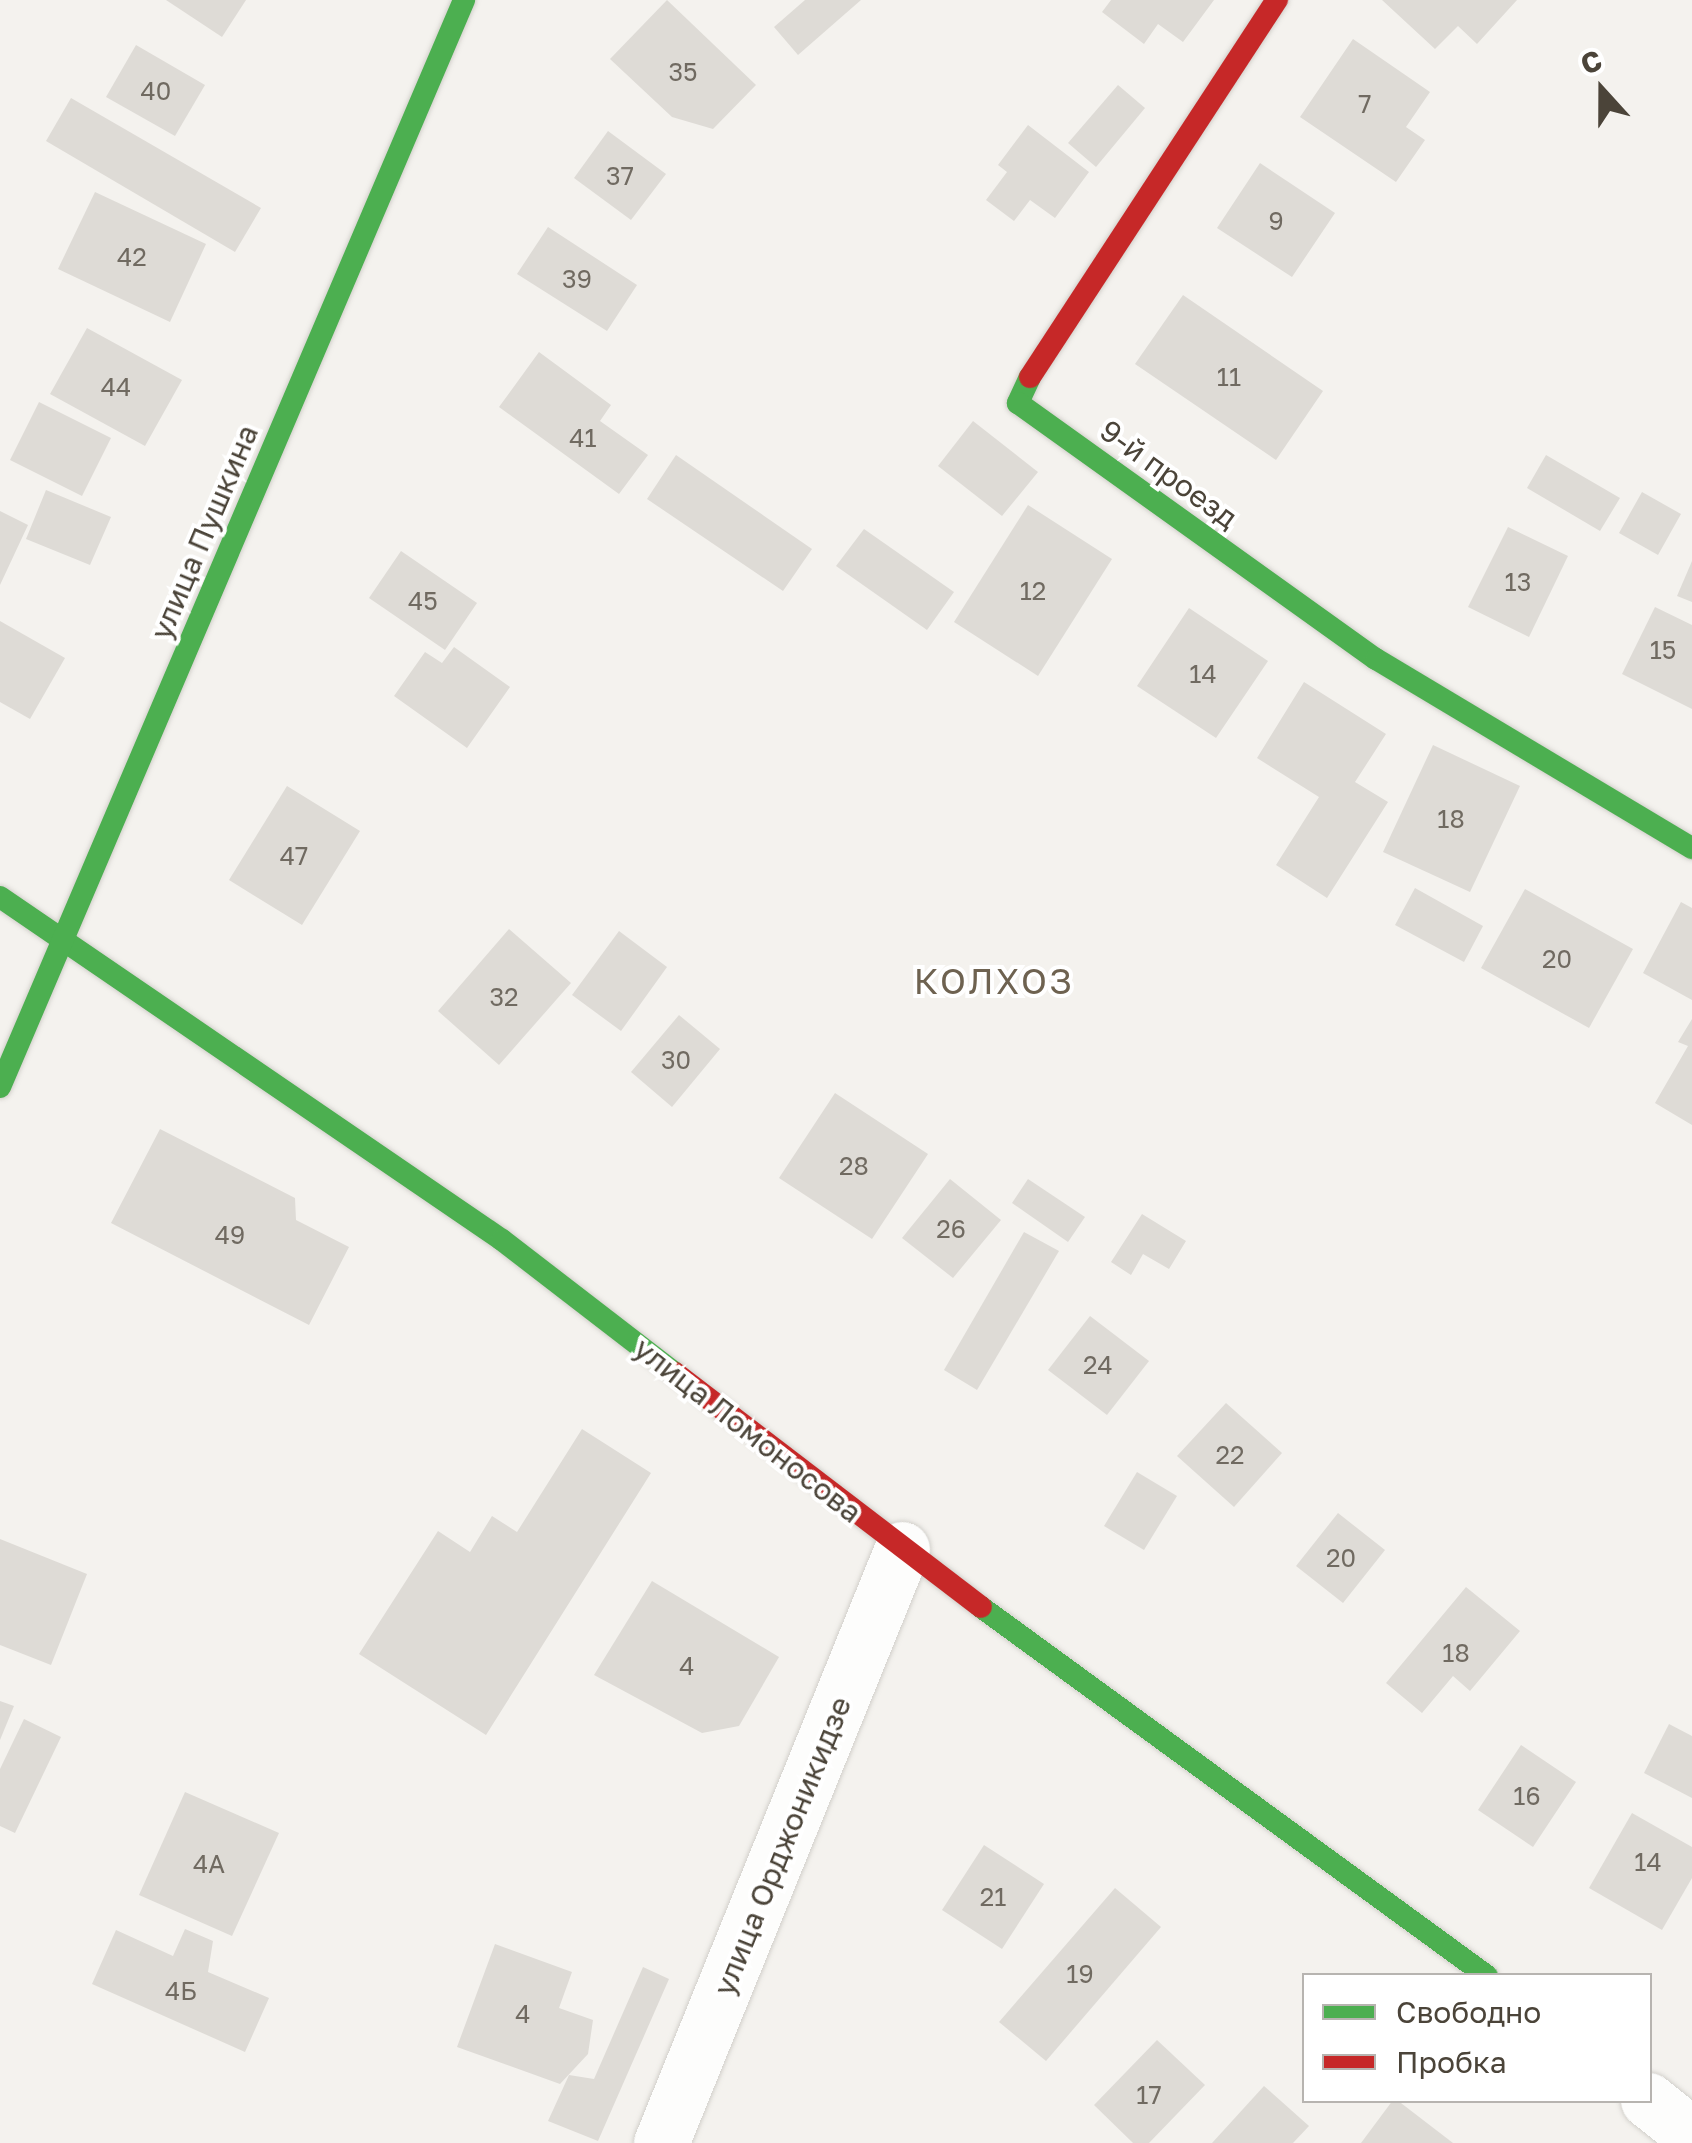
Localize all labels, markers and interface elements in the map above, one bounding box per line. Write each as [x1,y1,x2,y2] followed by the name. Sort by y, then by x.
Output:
[1552,40,1652,140] north arrow
[1576,43,1606,80] text: С
[668,57,698,87] house number: 35
[141,76,171,106] house number: 40
[1358,89,1372,119] house number: 7
[606,161,634,191] house number: 37
[1268,206,1284,236] house number: 9
[117,242,147,272] house number: 42
[562,264,592,294] house number: 39
[1217,362,1241,392] house number: 11
[101,372,131,402] house number: 44
[1093,412,1245,536] street label: 9-й проезд
[143,419,265,645] street label: улица Пушкина
[569,423,597,453] house number: 41
[1505,567,1531,597] house number: 13
[1020,576,1046,606] house number: 12
[408,586,438,616] house number: 45
[1650,635,1676,665] house number: 15
[1189,659,1217,689] house number: 14
[1437,804,1465,834] house number: 18
[280,841,308,871] house number: 47
[1542,944,1572,974] house number: 20
[914,960,1074,1002] district label: КОЛХОЗ
[489,982,519,1012] house number: 32
[661,1045,691,1075] house number: 30
[839,1151,869,1181] house number: 28
[936,1214,966,1244] house number: 26
[215,1220,245,1250] house number: 49
[627,1330,869,1530] street label: улица Ломоносова
[1083,1350,1113,1380] house number: 24
[1216,1440,1244,1470] house number: 22
[1326,1543,1356,1573] house number: 20
[1442,1638,1470,1668] house number: 18
[679,1651,695,1681] house number: 4
[706,1691,858,2001] street label: улица Орджоникидзе
[1513,1781,1541,1811] house number: 16
[1634,1847,1662,1877] house number: 14
[193,1849,225,1879] house number: 4А
[980,1882,1006,1912] house number: 21
[1066,1959,1094,1989] house number: 19
[1302,1973,1652,2103] legend
[165,1976,197,2006] house number: 4Б
[1396,1994,1541,2030] text: Свободно
[515,1999,531,2029] house number: 4
[1396,2044,1507,2080] text: Пробка
[1136,2080,1162,2110] house number: 17

